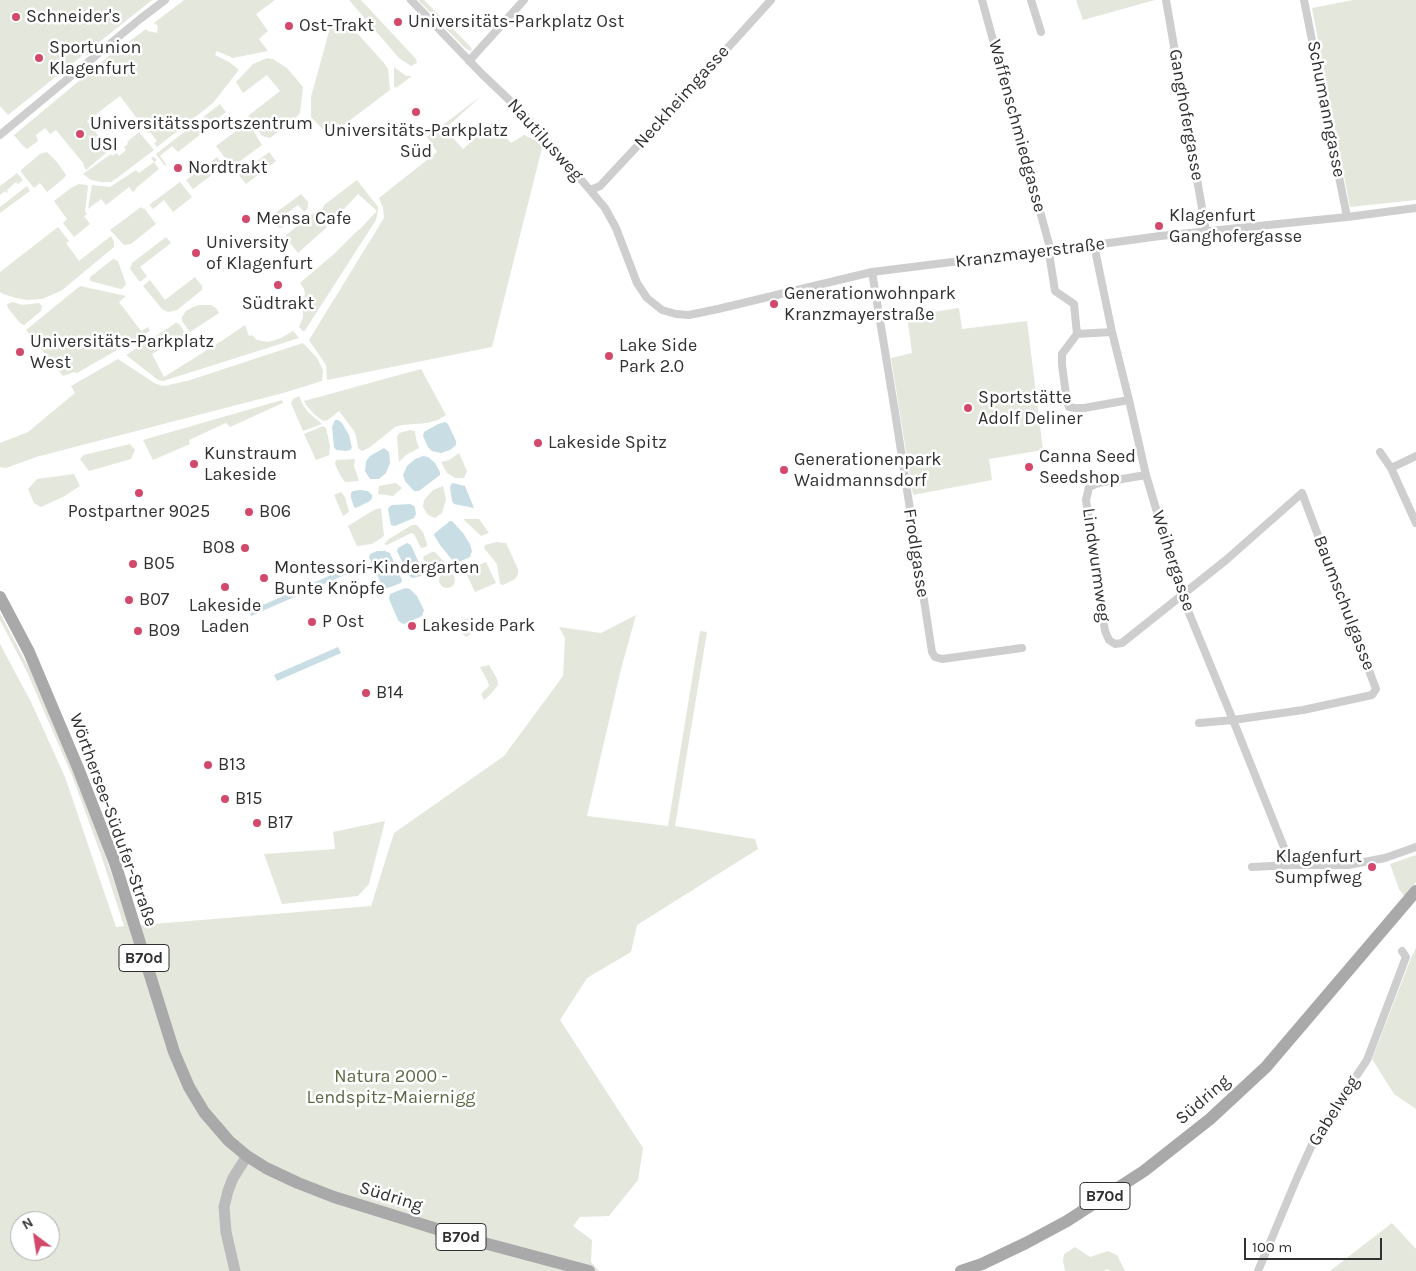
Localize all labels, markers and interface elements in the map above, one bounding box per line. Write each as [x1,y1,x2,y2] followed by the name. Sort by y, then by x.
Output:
[26,6,121,28] place label: Schneider's
[10,11,22,23] marker: Schneider's
[408,11,624,33] place label: Universitäts-Parkplatz Ost
[299,15,374,37] place label: Ost-Trakt
[392,16,404,28] marker: Universitäts-Parkplatz Ost
[283,20,295,32] marker: Ost-Trakt
[49,37,141,80] place label: Sportunion Klagenfurt
[984,37,1050,215] street label: Waffenschmiedgasse
[1302,39,1350,179] street label: Schumanngasse
[630,41,734,153] street label: Neckheimgasse
[1164,48,1208,182] street label: Ganghofergasse
[33,52,45,64] marker: Sportunion Klagenfurt
[502,94,588,186] street label: Nautilusweg
[410,106,422,118] marker: Universitäts-Parkplatz Süd
[90,113,313,156] place label: Universitätssportszentrum USI
[324,120,508,162] place label: Universitäts-Parkplatz Süd
[74,128,86,140] marker: Universitätssportszentrum USI
[188,157,267,179] place label: Nordtrakt
[172,162,184,174] marker: Nordtrakt
[1169,205,1302,248] place label: Klagenfurt Ganghofergasse
[256,208,351,230] place label: Mensa Cafe
[240,213,252,225] marker: Mensa Cafe
[1153,220,1165,232] marker: Klagenfurt Ganghofergasse
[206,232,313,274] place label: University of Klagenfurt
[954,233,1106,273] street label: Kranzmayerstraße
[190,247,202,259] marker: University of Klagenfurt
[272,279,284,291] marker: Südtrakt
[784,283,956,326] place label: Generationwohnpark Kranzmayerstraße
[242,293,314,315] place label: Südtrakt
[768,298,780,310] marker: Generationwohnpark Kranzmayerstraße
[30,331,214,374] place label: Universitäts-Parkplatz West
[619,335,697,378] place label: Lake Side Park 2.0
[14,346,26,358] marker: Universitäts-Parkplatz West
[603,350,615,362] marker: Lake Side Park 2.0
[978,387,1082,429] place label: Sportstätte Adolf Deliner
[962,402,974,414] marker: Sportstätte Adolf Deliner
[548,432,667,454] place label: Lakeside Spitz
[532,437,544,449] marker: Lakeside Spitz
[204,443,297,486] place label: Kunstraum Lakeside
[1039,446,1136,488] place label: Canna Seed Seedshop
[794,449,941,492] place label: Generationenpark Waidmannsdorf
[188,458,200,470] marker: Kunstraum Lakeside
[1023,461,1035,473] marker: Canna Seed Seedshop
[778,464,790,476] marker: Generationenpark Waidmannsdorf
[133,487,145,499] marker: Postpartner 9025
[68,501,210,523] place label: Postpartner 9025
[259,501,291,523] place label: B06
[243,506,255,518] marker: B06
[898,507,934,599] street label: Frodlgasse
[1077,507,1115,623] street label: Lindwurmweg
[1147,508,1199,614] street label: Weihergasse
[1308,533,1380,673] street label: Baumschulgasse
[202,537,235,559] place label: B08
[239,542,251,554] marker: B08
[143,553,175,575] place label: B05
[274,557,480,600] place label: Montessori-Kindergarten Bunte Knöpfe
[127,558,139,570] marker: B05
[258,572,270,584] marker: Montessori-Kindergarten Bunte Knöpfe
[219,581,231,593] marker: Lakeside Laden
[139,589,169,611] place label: B07
[123,594,135,606] marker: B07
[189,595,261,638] place label: Lakeside Laden
[322,611,364,633] place label: P Ost
[422,615,535,637] place label: Lakeside Park
[306,616,318,628] marker: P Ost
[148,620,180,642] place label: B09
[406,620,418,632] marker: Lakeside Park
[132,625,144,637] marker: B09
[376,682,403,704] place label: B14
[360,687,372,699] marker: B14
[64,710,162,930] street label: Wörthersee-Südufer-Straße
[218,754,246,776] place label: B13
[202,759,214,771] marker: B13
[235,788,262,810] place label: B15
[219,793,231,805] marker: B15
[267,812,293,834] place label: B17
[251,817,263,829] marker: B17
[1274,846,1362,889] place label: Klagenfurt Sumpfweg
[1366,861,1378,873] marker: Klagenfurt Sumpfweg
[119,944,169,971] road number: B70d
[307,1066,475,1108] park label: Natura 2000 - Lendspitz-Maiernigg
[1171,1070,1235,1130] street label: Südring
[1304,1072,1364,1150] street label: Gabelweg
[357,1177,425,1217] street label: Südring
[1080,1182,1130,1210] road number: B70d
[10,1211,60,1261] north arrow
[19,1214,36,1233] text: N
[436,1224,486,1250] road number: B70d
[1246,1228,1384,1260] scale bar
[1252,1238,1292,1256] text: 100 m

